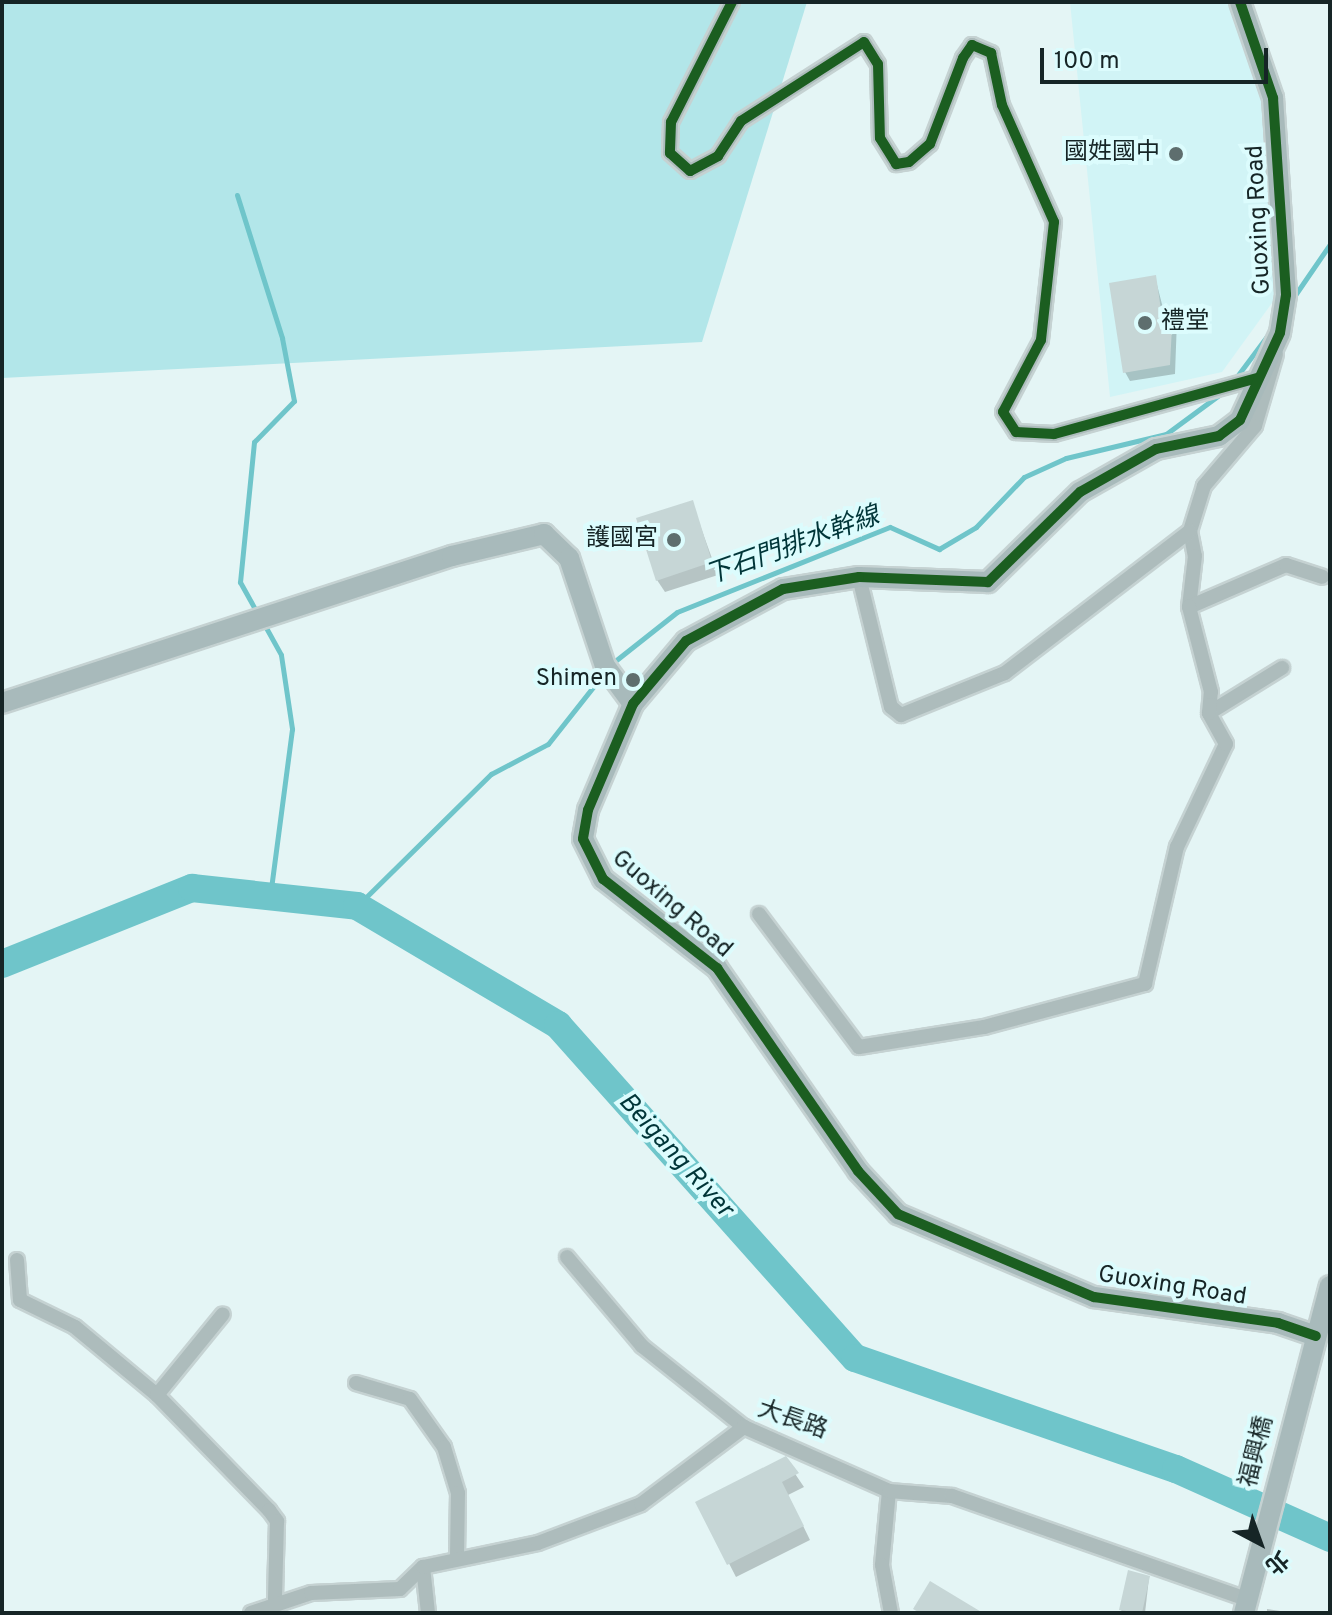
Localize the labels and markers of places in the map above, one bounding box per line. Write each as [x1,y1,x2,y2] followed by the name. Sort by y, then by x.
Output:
[1064,140,1160,168] place label: 國姓國中
[1167,145,1185,163] marker: 國姓國中
[1161,309,1209,337] place label: 禮堂
[1136,314,1154,332] marker: 禮堂
[586,526,658,554] place label: 護國宮
[665,531,683,549] marker: 護國宮
[536,666,617,694] place label: Shimen
[624,671,642,689] marker: Shimen

